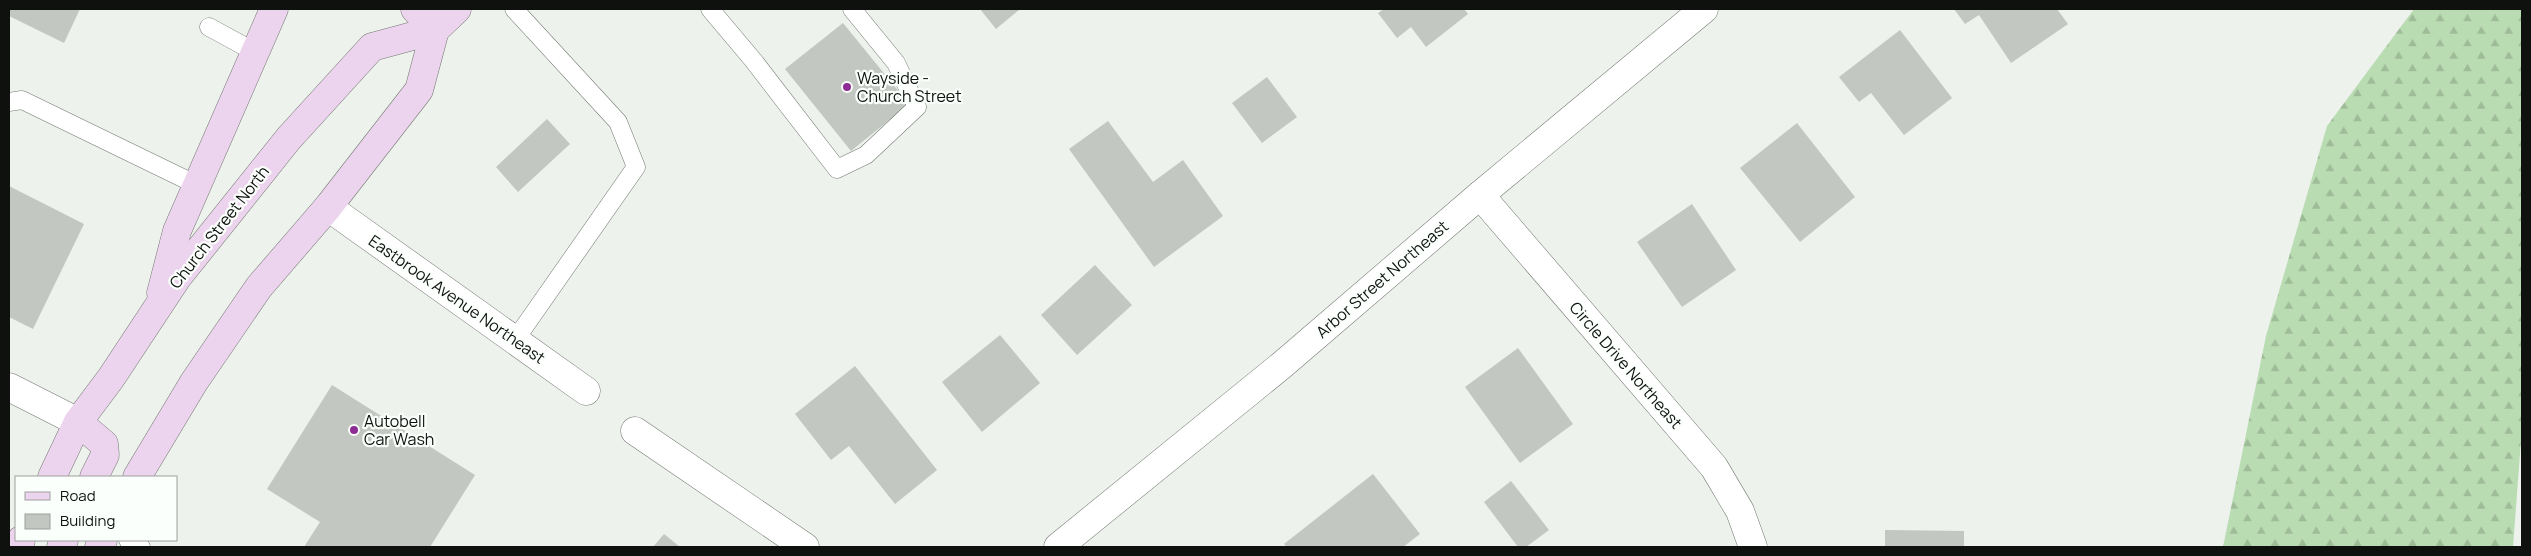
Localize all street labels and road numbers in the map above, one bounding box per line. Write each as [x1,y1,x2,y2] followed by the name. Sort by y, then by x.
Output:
[164,161,274,293] street label: Church Street North
[1311,215,1453,343] street label: Arbor Street Northeast
[364,229,550,369] street label: Eastbrook Avenue Northeast
[1565,297,1687,433] street label: Circle Drive Northeast

